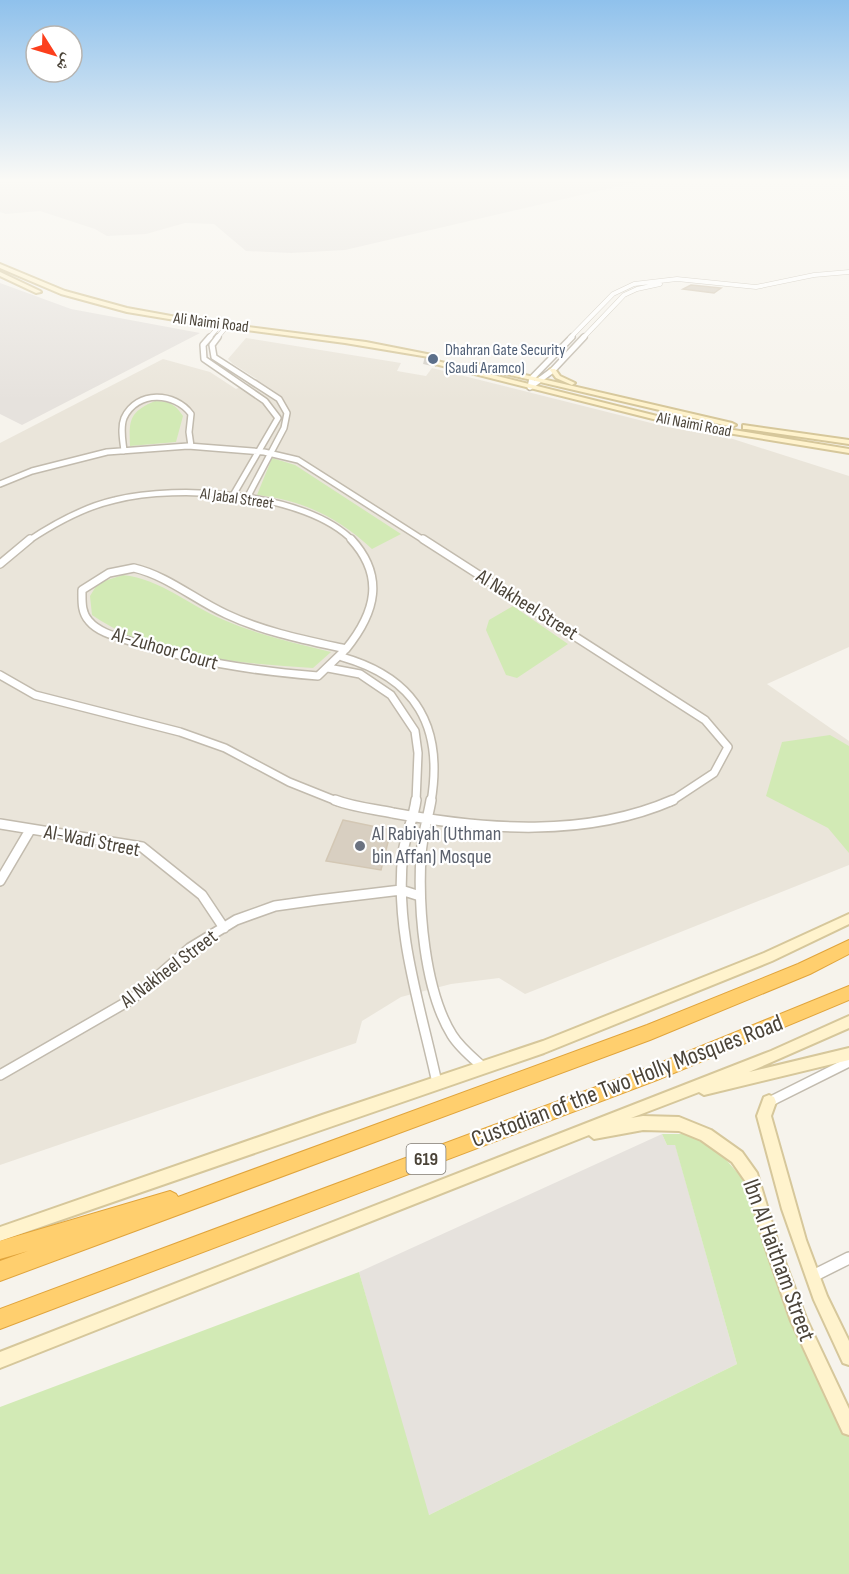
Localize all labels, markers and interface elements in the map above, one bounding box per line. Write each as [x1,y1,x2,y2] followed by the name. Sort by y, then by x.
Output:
[24,24,84,84] north arrow
[52,50,77,75] text: ش
[171,309,250,337] street label: Ali Naimi Road
[445,341,565,378] place label: Dhahran Gate Security (Saudi Aramco)
[426,352,440,366] marker: Dhahran Gate Security (Saudi Aramco)
[654,408,733,442] street label: Ali Naimi Road
[198,484,275,514] street label: Al Jabal Street
[471,564,582,646] street label: Al Nakheel Street
[108,622,221,676] street label: Al-Zuhoor Court
[41,820,142,862] street label: Al-Wadi Street
[371,822,501,869] place label: Al Rabiyah (Uthman bin Affan) Mosque
[353,839,367,853] marker: Al Rabiyah (Uthman bin Affan) Mosque
[115,925,222,1014] street label: Al Nakheel Street
[467,1008,787,1154] street label: Custodian of the Two Holly Mosques Road
[406,1144,446,1174] road number: 619
[736,1175,822,1345] street label: Ibn Al Haitham Street

